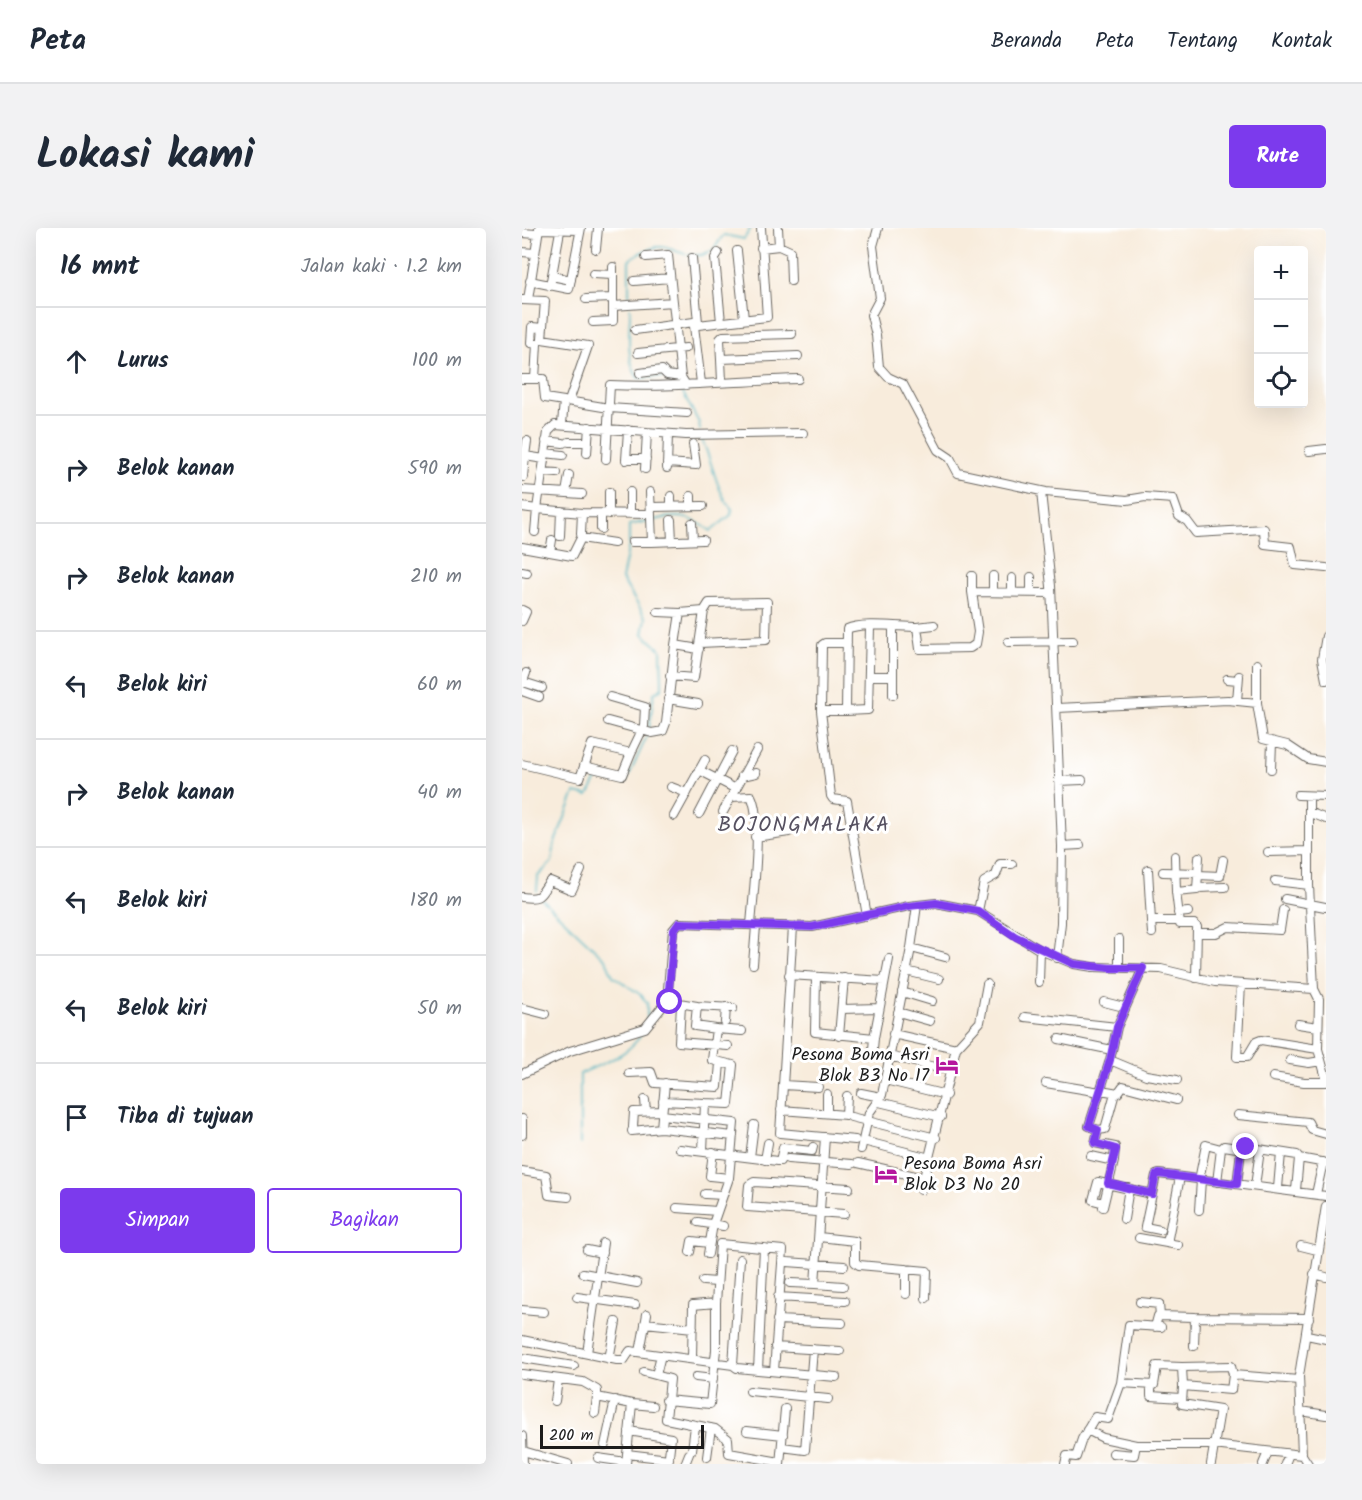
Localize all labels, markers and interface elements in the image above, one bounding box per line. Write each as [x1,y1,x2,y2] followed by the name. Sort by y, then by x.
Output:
[30,19,86,64] text: Peta
[991,25,1062,58] text: Beranda
[1095,25,1134,58] text: Peta
[1167,25,1238,58] text: Tentang
[1271,25,1332,58] text: Kontak
[36,123,254,190] text: Lokasi kami
[1229,125,1326,188] button: Rute
[60,246,139,288] text: 16 mnt
[1254,246,1308,408] map controls
[1254,246,1308,300] button: +
[301,251,462,283] text: Jalan kaki · 1.2 km
[1254,300,1308,354] button: −
[117,344,169,379] text: Lurus
[60,345,93,378] icon: ahead
[412,345,462,377] text: 100 m
[1254,354,1308,408] button: locate
[117,452,234,487] text: Belok kanan
[60,453,93,486] icon: right
[408,453,462,485] text: 590 m
[117,560,234,595] text: Belok kanan
[60,561,93,594] icon: right
[410,561,462,593] text: 210 m
[117,668,207,703] text: Belok kiri
[60,669,93,702] icon: left
[417,669,462,701] text: 60 m
[117,776,234,811] text: Belok kanan
[60,777,93,810] icon: right
[417,777,462,809] text: 40 m
[718,809,890,842] district label: BOJONGMALAKA
[117,884,207,919] text: Belok kiri
[60,885,93,918] icon: left
[410,885,462,917] text: 180 m
[656,988,682,1014] route start
[117,992,207,1027] text: Belok kiri
[60,993,93,1026] icon: left
[417,993,462,1025] text: 50 m
[792,1041,930,1091] place label: Pesona Boma Asri Blok B3 No 17
[934,1052,960,1078] hotel icon: Pesona Boma Asri Blok B3 No 17
[117,1100,253,1135] text: Tiba di tujuan
[60,1101,93,1134] icon: arrive
[1232,1133,1258,1159] route end
[904,1150,1042,1200] place label: Pesona Boma Asri Blok D3 No 20
[873,1161,899,1187] hotel icon: Pesona Boma Asri Blok D3 No 20
[60,1188,255,1253] button: Simpan
[267,1188,462,1253] button: Bagikan
[540,1422,704,1450] scale bar
[549,1423,593,1448] text: 200 m

